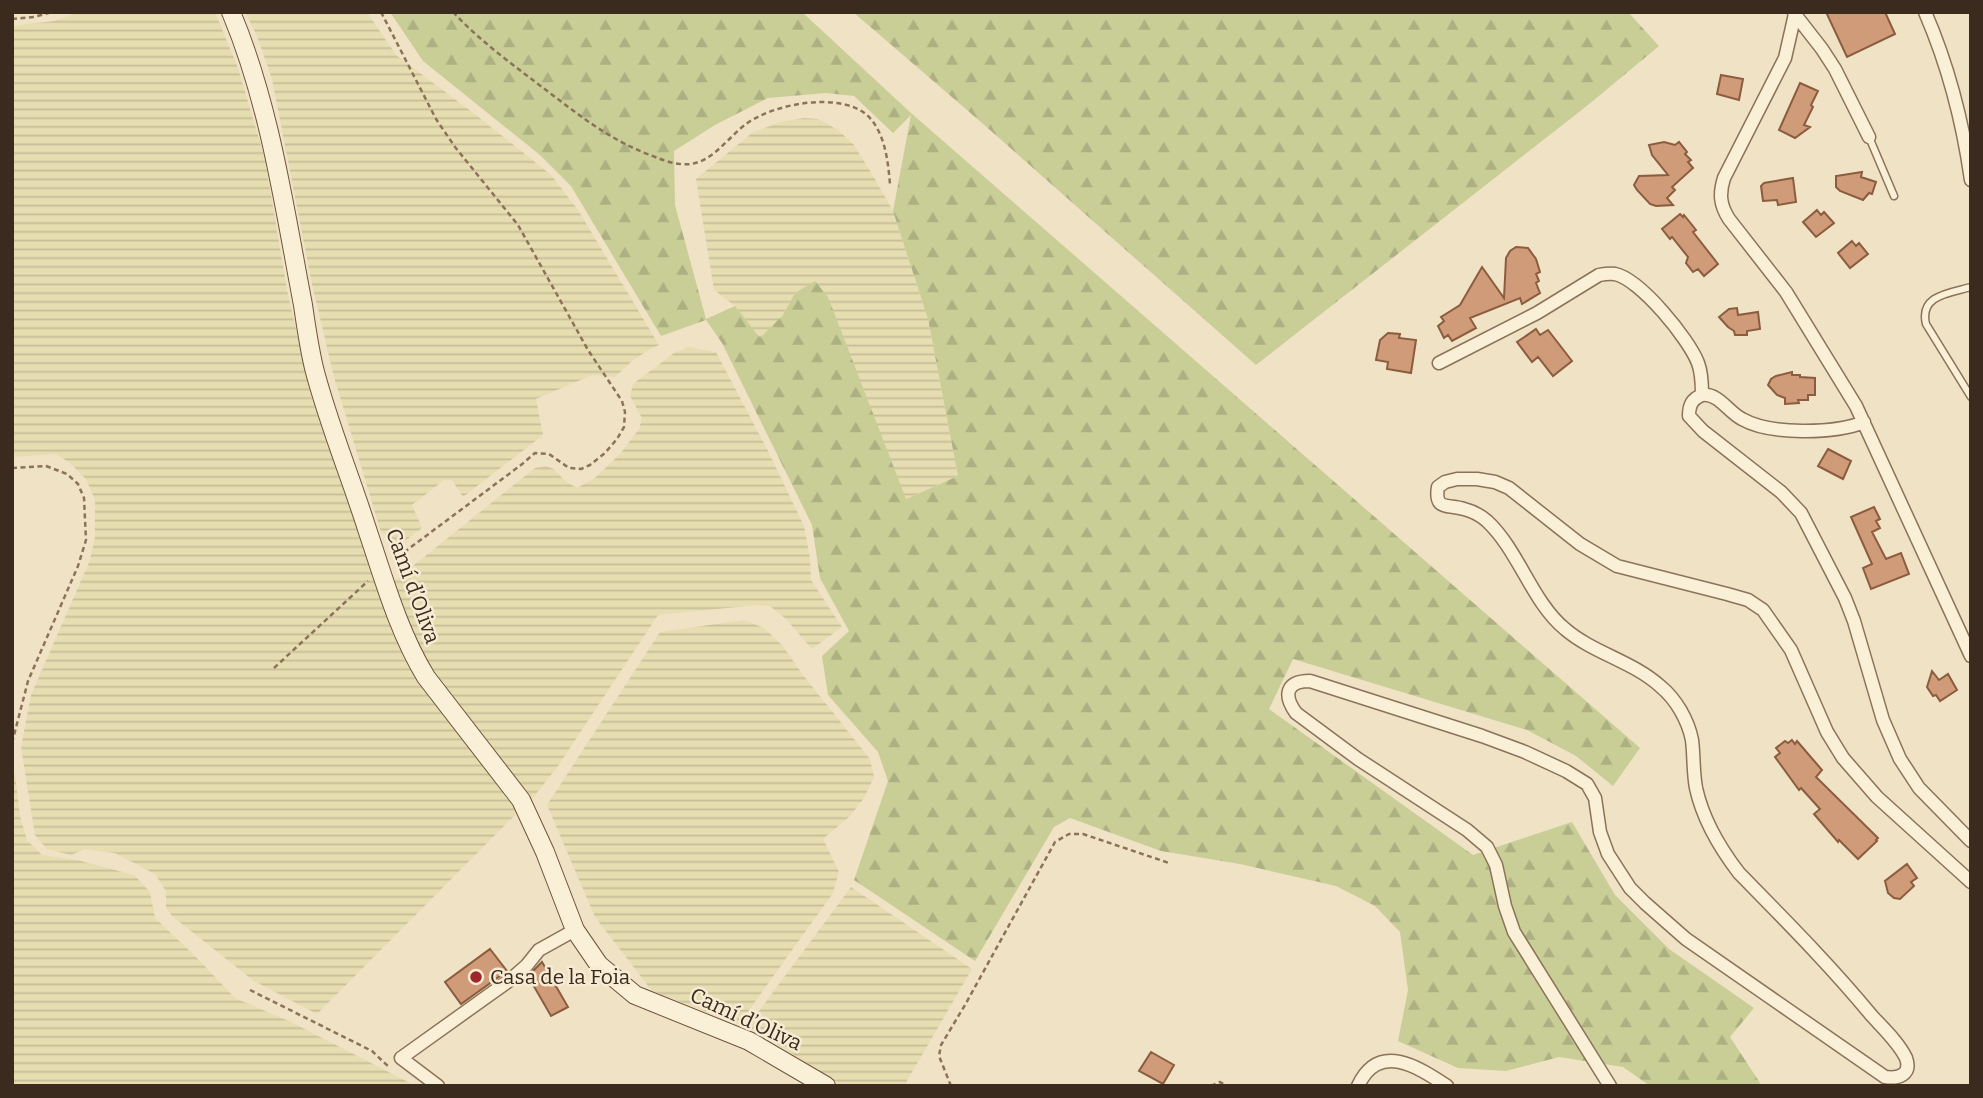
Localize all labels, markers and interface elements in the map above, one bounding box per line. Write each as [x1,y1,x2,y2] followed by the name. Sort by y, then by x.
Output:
[380,525,446,647] street label: Camí d’Oliva
[490,964,631,990] place label: Casa de la Foia
[468,969,484,985] marker: Casa de la Foia
[686,982,807,1056] street label: Camí d’Oliva

